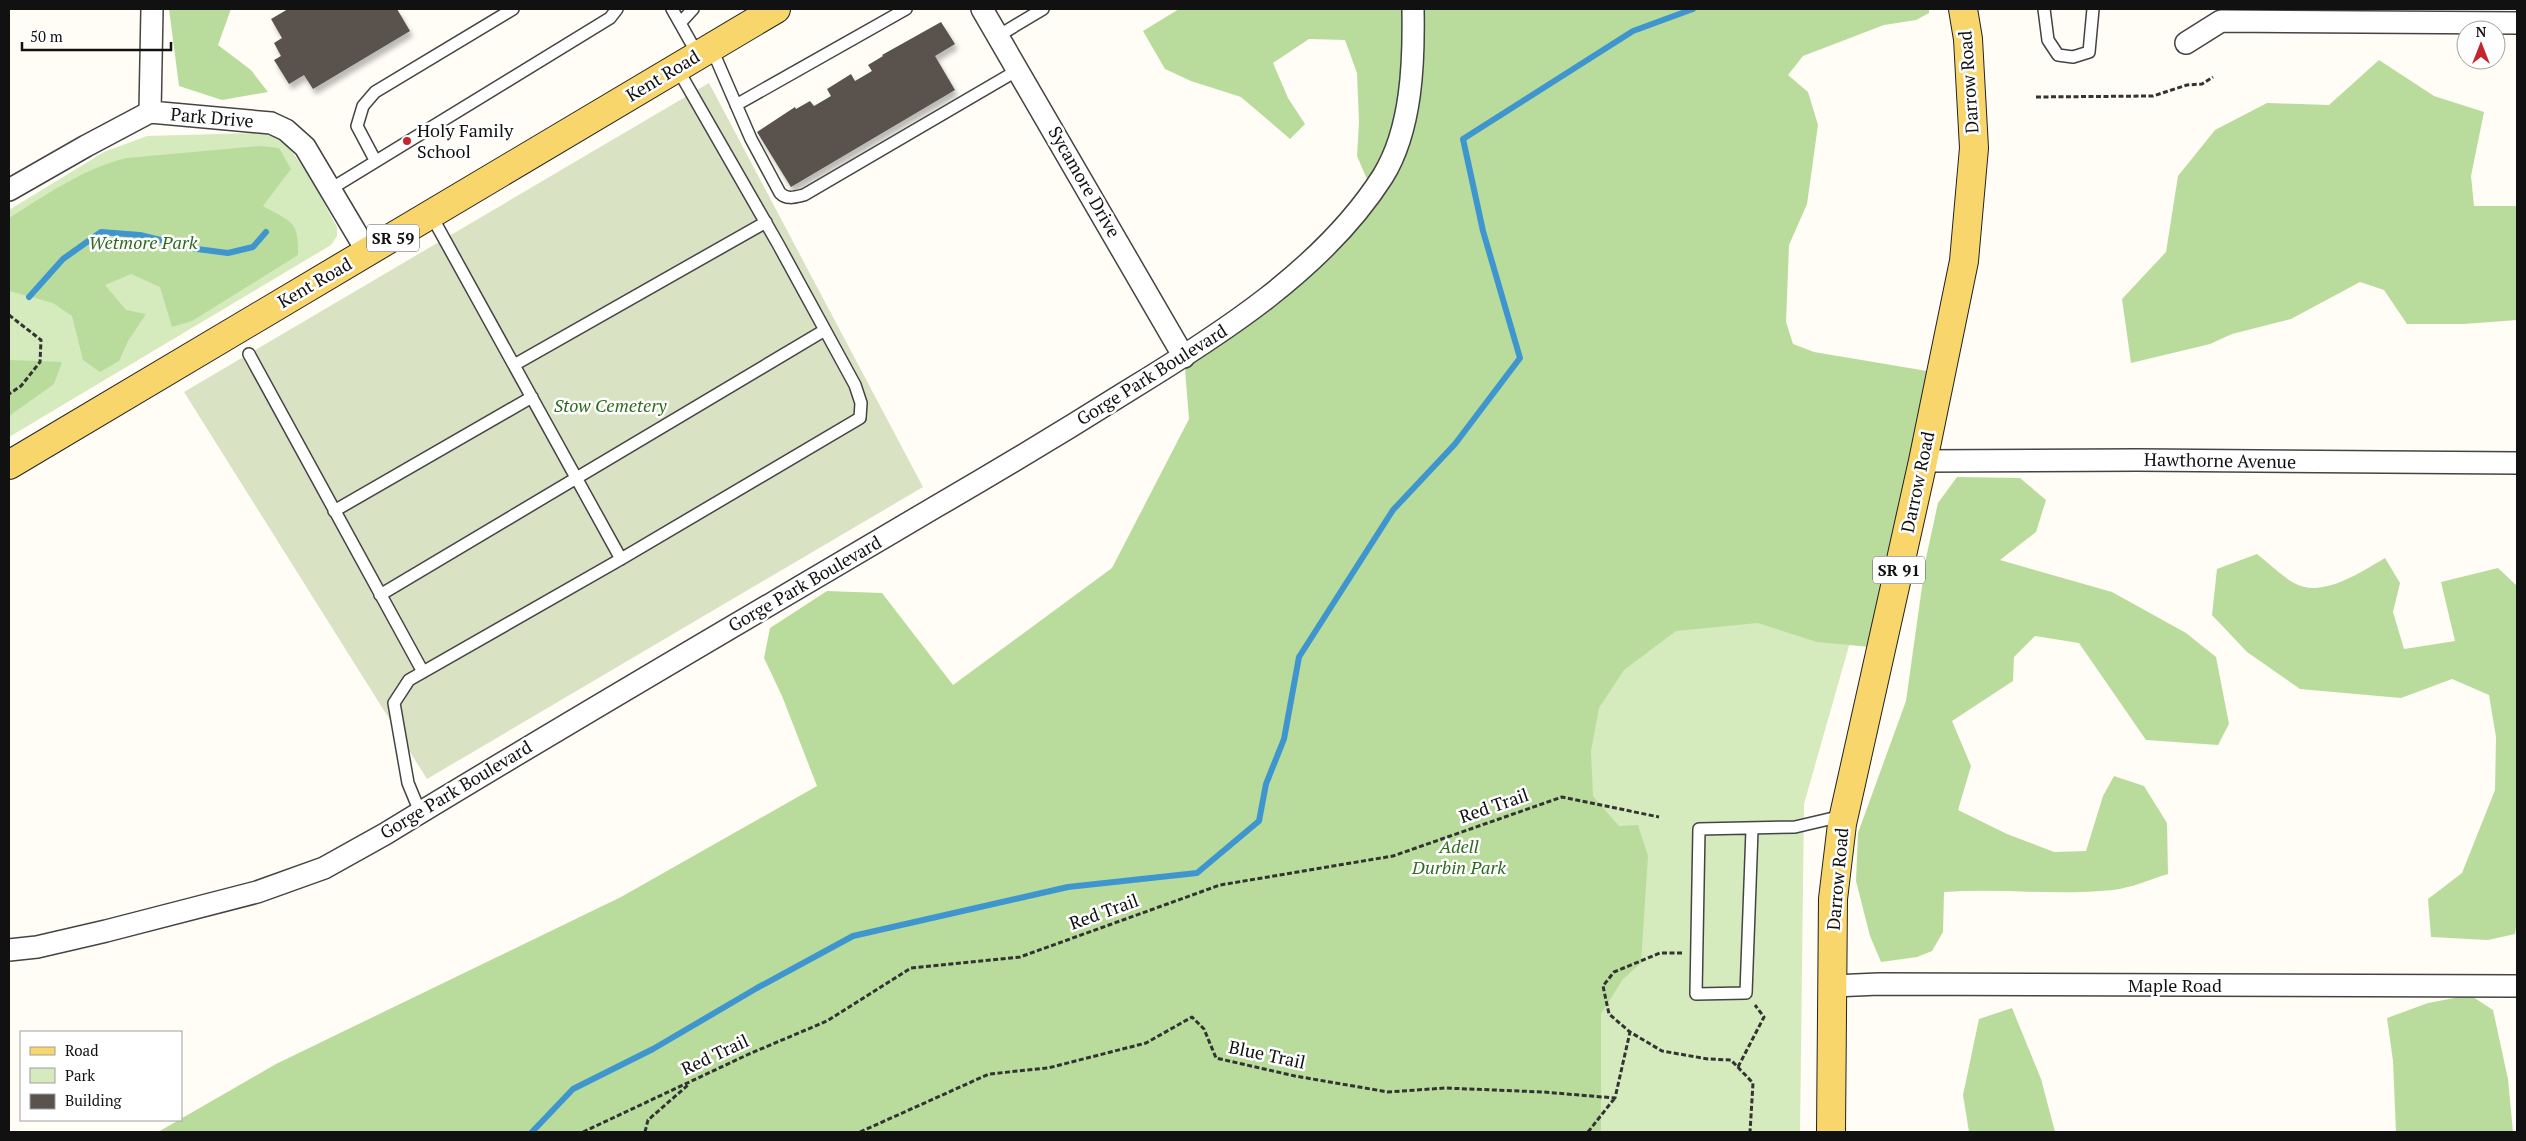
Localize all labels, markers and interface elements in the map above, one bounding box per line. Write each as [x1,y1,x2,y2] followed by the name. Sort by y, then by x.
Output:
[22,20,171,52] scale bar
[2456,20,2506,70] north arrow
[2476,22,2487,41] text: N
[30,26,63,46] text: 50 m
[1952,30,1984,134] street label: Darrow Road
[621,44,704,106] street label: Kent Road
[170,101,255,133] street label: Park Drive
[417,118,514,163] place label: Holy Family School
[1043,122,1126,241] street label: Sycamore Drive
[401,135,413,147] marker: Holy Family School
[367,224,419,252] road number: SR 59
[89,230,198,254] park label: Wetmore Park
[273,251,356,313] street label: Kent Road
[1072,318,1231,430] street label: Gorge Park Boulevard
[554,393,667,417] park label: Stow Cemetery
[1895,429,1939,535] street label: Darrow Road
[2144,447,2296,473] street label: Hawthorne Avenue
[724,529,885,637] street label: Gorge Park Boulevard
[1873,556,1925,584] road number: SR 91
[375,734,536,844] street label: Gorge Park Boulevard
[1456,782,1532,828] street label: Red Trail
[1821,827,1853,931] street label: Darrow Road
[1411,834,1506,879] park label: Adell Durbin Park
[1066,887,1142,935] street label: Red Trail
[2128,973,2222,997] street label: Maple Road
[677,1028,752,1080] street label: Red Trail
[20,1031,182,1121] legend
[1227,1034,1308,1074] street label: Blue Trail
[65,1040,98,1060] text: Road
[65,1065,95,1085] text: Park
[65,1090,123,1110] text: Building

